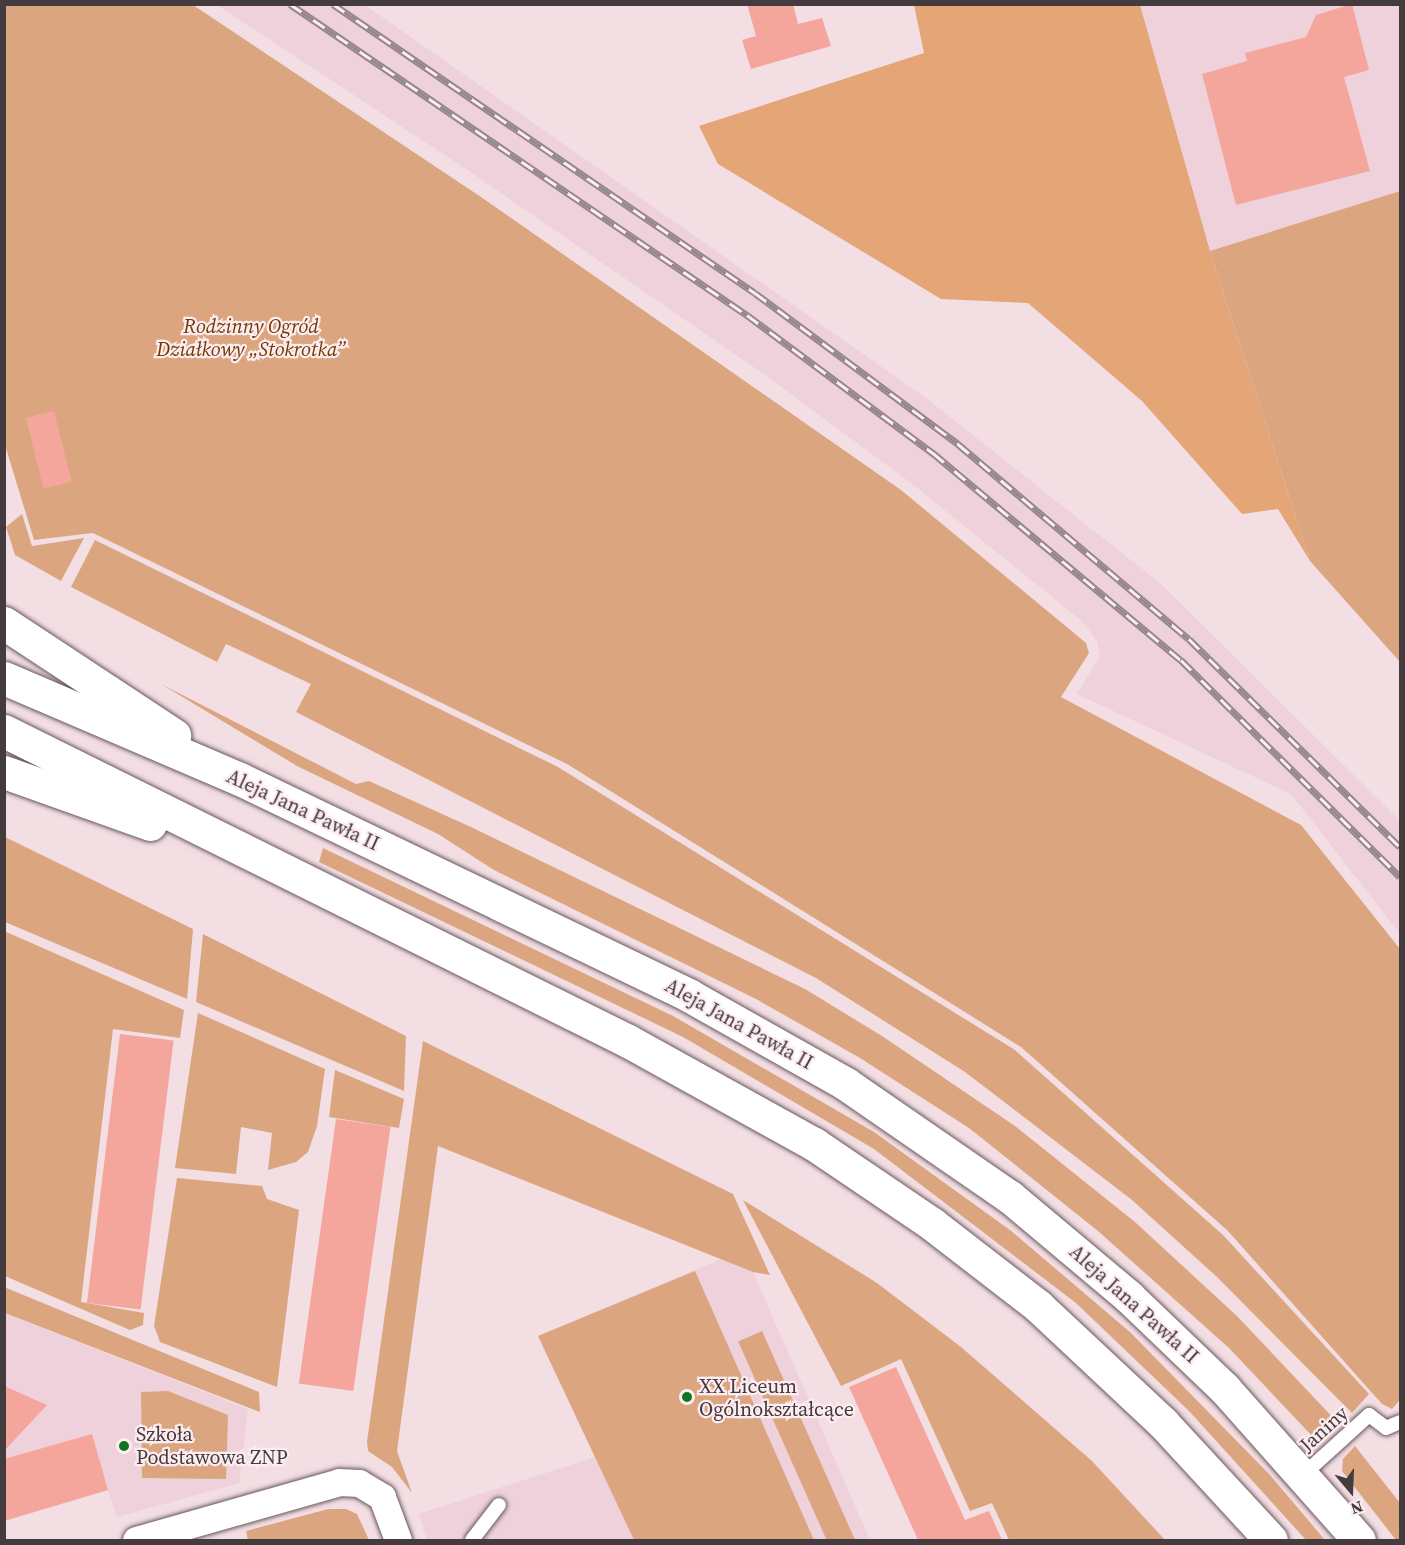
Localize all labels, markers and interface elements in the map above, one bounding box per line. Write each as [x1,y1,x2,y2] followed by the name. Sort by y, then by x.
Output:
[156,314,346,361] park label: Rodzinny Ogród Działkowy „Stokrotka”
[223,764,383,856] street label: Aleja Jana Pawła II
[661,973,817,1075] street label: Aleja Jana Pawła II
[1064,1240,1204,1368] street label: Aleja Jana Pawła II
[699,1374,854,1421] place label: XX Liceum Ogólnokształcące
[680,1390,694,1404] marker: XX Liceum Ogólnokształcące
[1295,1401,1353,1457] street label: Janiny
[136,1422,288,1469] place label: Szkoła Podstawowa ZNP
[117,1439,131,1453] marker: Szkoła Podstawowa ZNP
[1321,1461,1381,1521] north arrow
[1348,1496,1366,1520] text: N

